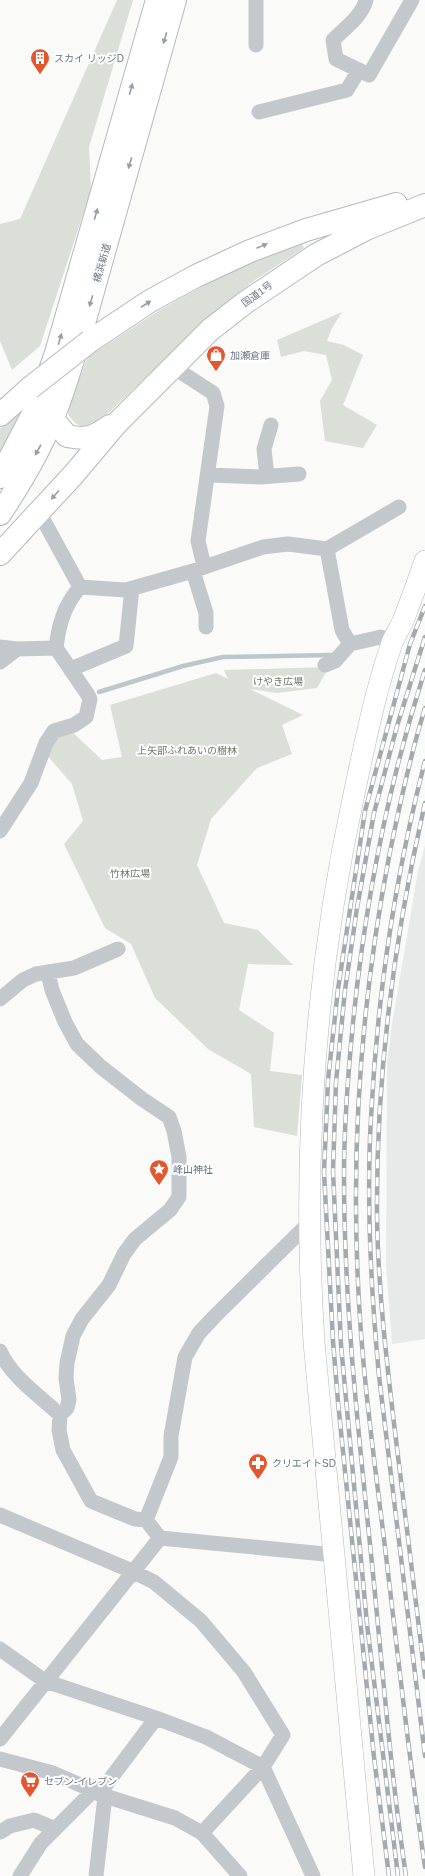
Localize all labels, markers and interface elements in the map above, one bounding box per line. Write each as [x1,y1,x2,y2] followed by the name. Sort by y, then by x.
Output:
[162,32,168,44] one-way arrow
[29,47,51,75] building icon: スカイ リッジD
[54,53,124,64] place label: スカイ リッジD
[128,83,134,95] one-way arrow
[127,157,133,169] one-way arrow
[93,208,99,220] one-way arrow
[91,242,113,284] street label: 横浜新道
[257,243,268,249] one-way arrow
[239,279,275,309] street label: 国道1号
[88,296,94,308] one-way arrow
[141,300,151,308] one-way arrow
[57,333,63,345] one-way arrow
[205,344,227,372] shop icon: 加瀬倉庫
[230,350,270,361] place label: 加瀬倉庫
[34,444,41,456] one-way arrow
[50,490,59,500] one-way arrow
[253,676,303,687] park label: けやき広場
[137,745,237,756] park label: 上矢部ふれあいの樹林
[110,868,150,879] park label: 竹林広場
[148,1158,170,1186] place icon: 峰山神社
[173,1164,213,1175] place label: 峰山神社
[247,1452,269,1480] pharmacy icon: クリエイトSD
[272,1458,336,1469] place label: クリエイトSD
[19,1770,41,1798] supermarket icon: セブン-イレブン
[44,1776,117,1787] place label: セブン-イレブン

